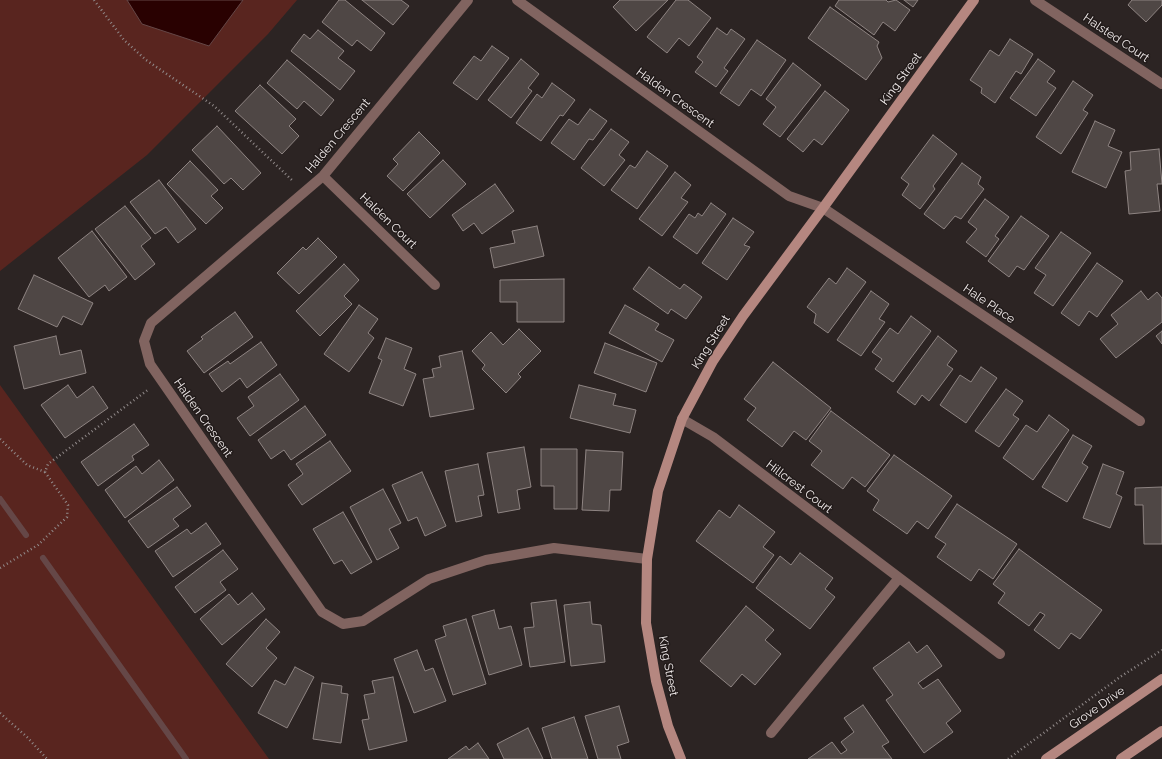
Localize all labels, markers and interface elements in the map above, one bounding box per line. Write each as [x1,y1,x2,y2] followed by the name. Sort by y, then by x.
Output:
[1080,11,1152,65] street label: Halsted Court
[877,50,925,108] street label: King Street
[633,65,717,131] street label: Halden Crescent
[303,96,373,176] street label: Halden Crescent
[356,190,420,252] street label: Halden Court
[960,281,1018,327] street label: Hale Place
[689,312,733,372] street label: King Street
[170,376,236,460] street label: Halden Crescent
[763,457,835,517] street label: Hillcrest Court
[655,635,681,697] street label: King Street
[1066,684,1128,732] street label: Grove Drive

